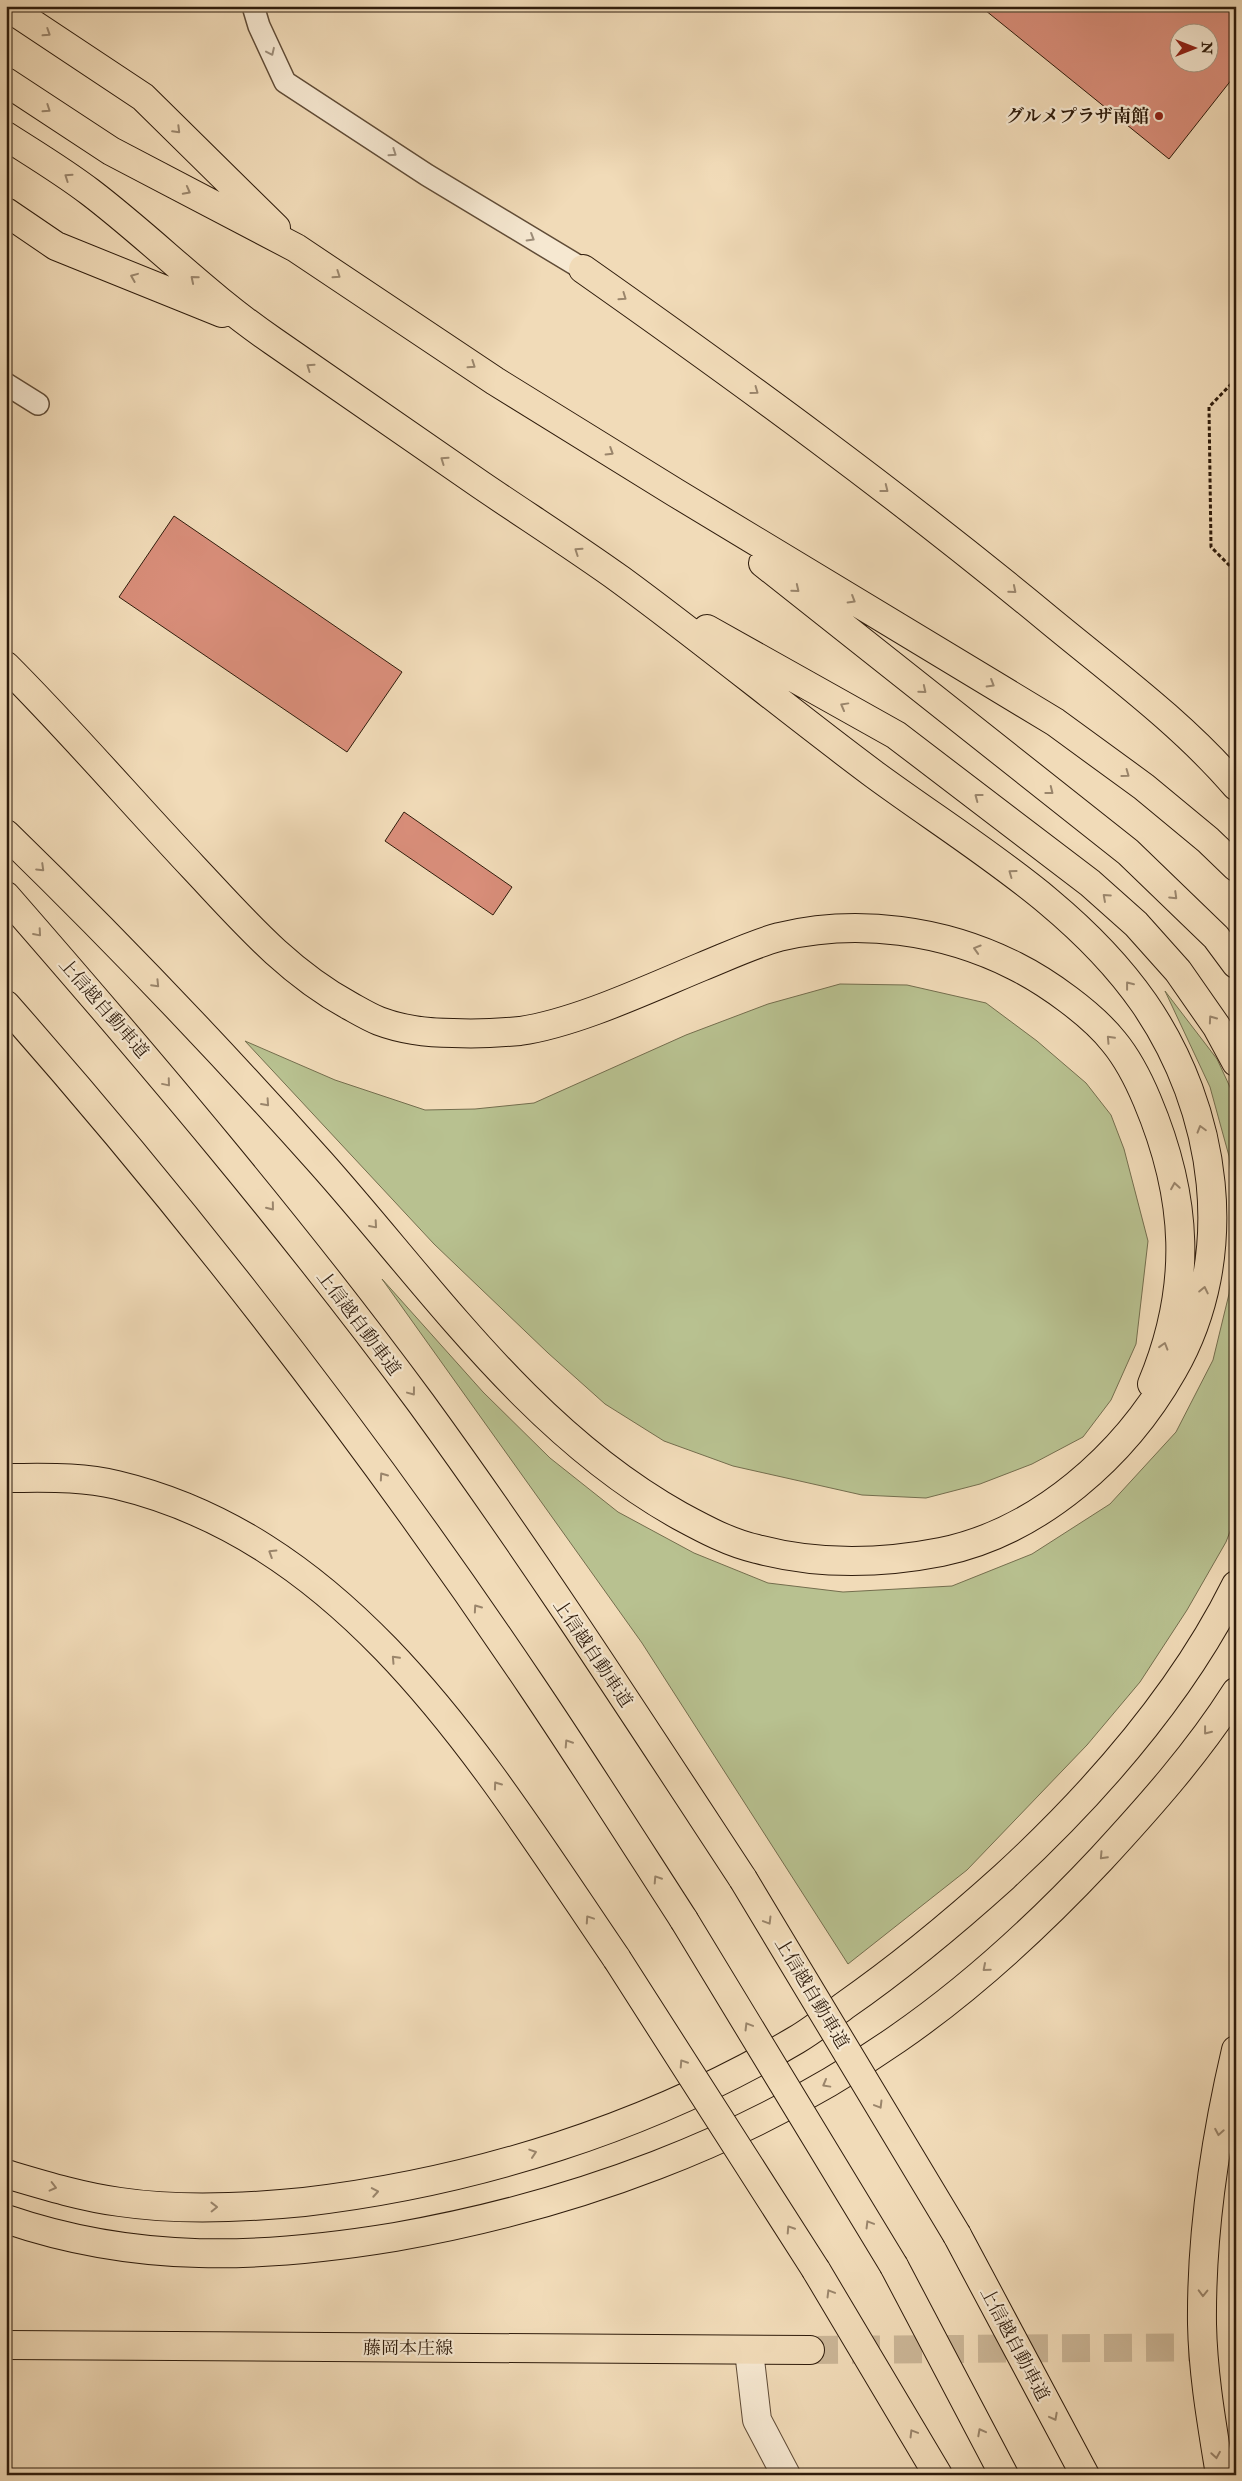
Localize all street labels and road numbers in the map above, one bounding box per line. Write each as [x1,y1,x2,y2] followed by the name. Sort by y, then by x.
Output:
[54,953,154,1063] street label: 上信越自動車道
[312,1266,406,1381] street label: 上信越自動車道
[548,1595,637,1712] street label: 上信越自動車道
[769,1933,854,2053] street label: 上信越自動車道
[975,2283,1054,2405] street label: 上信越自動車道
[363,2337,453,2360] street label: 藤岡本庄線

